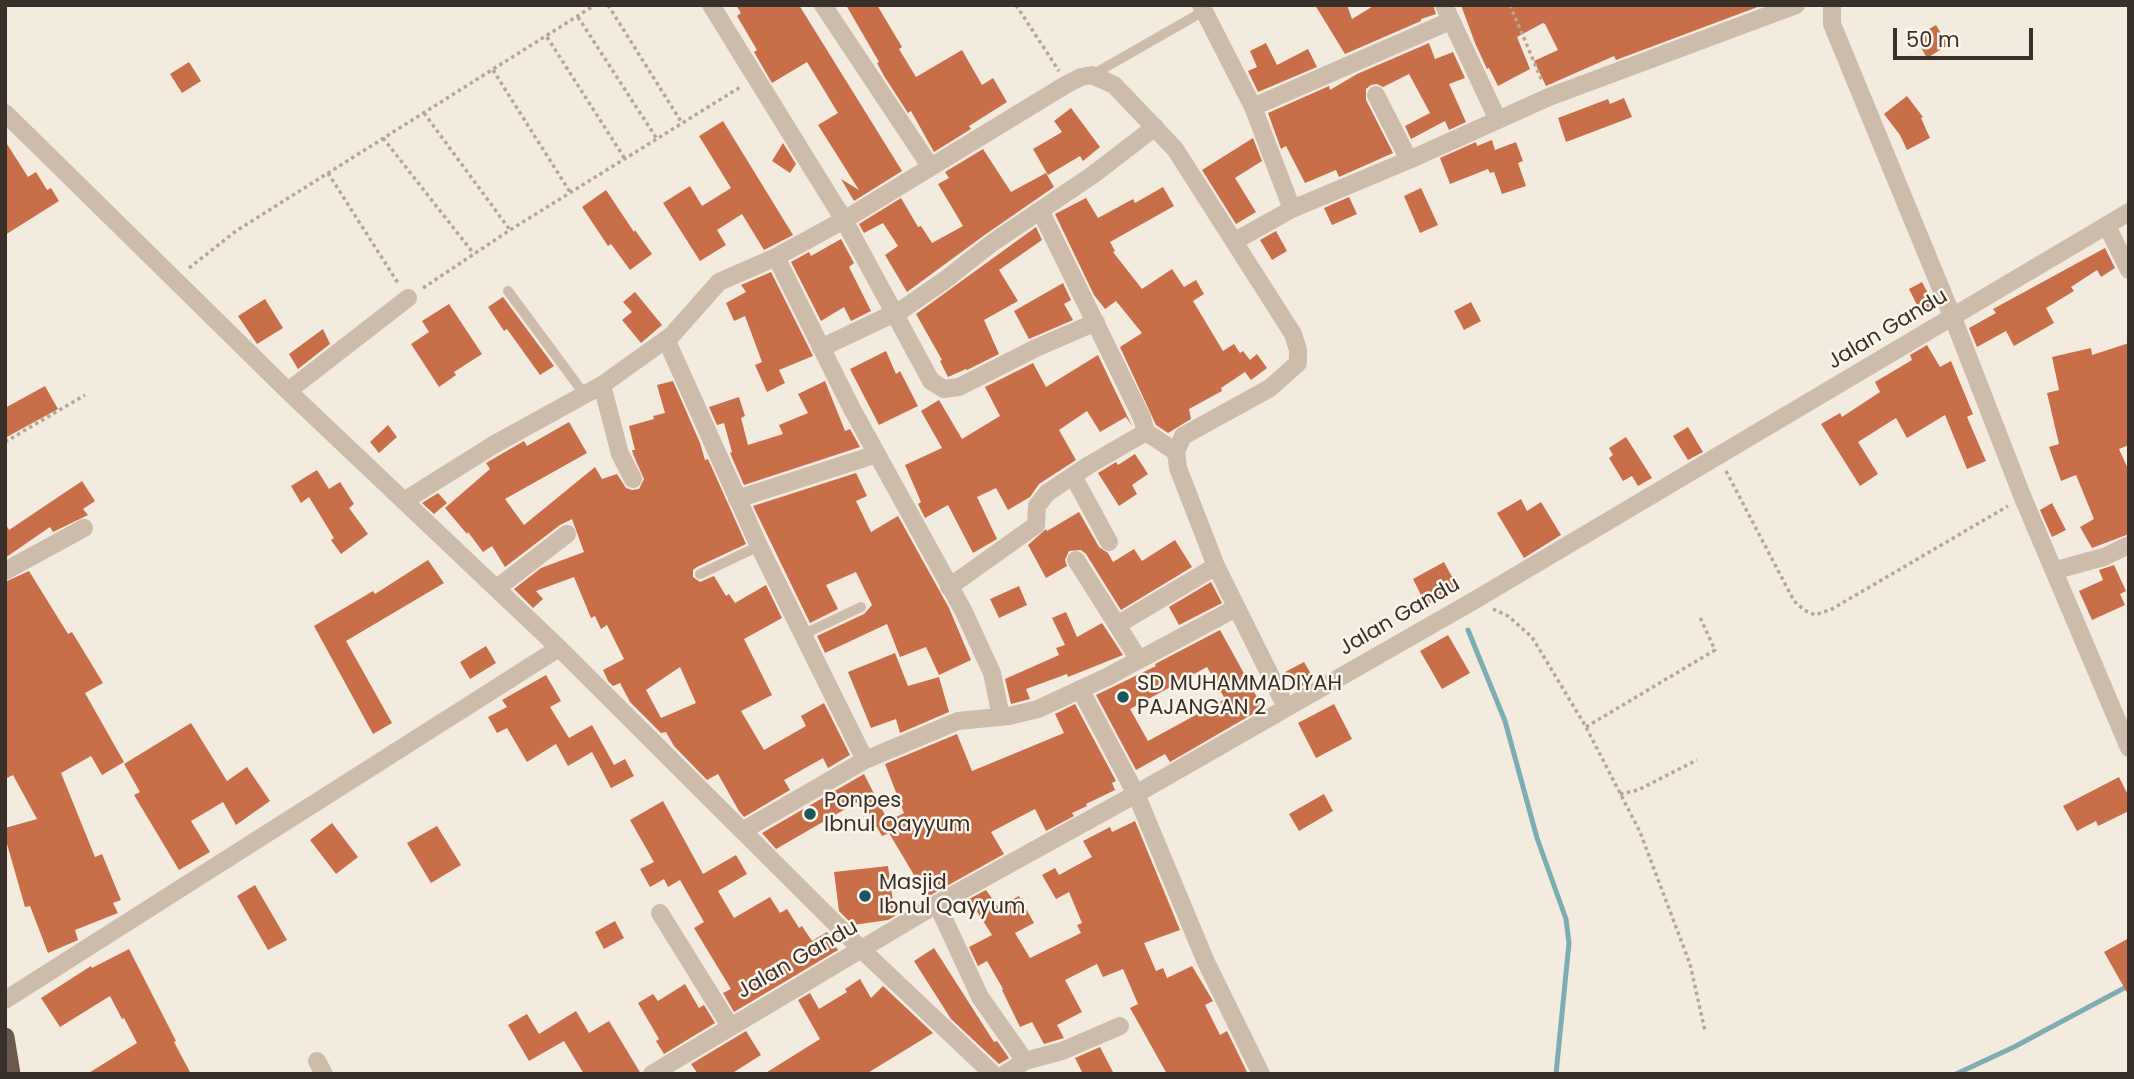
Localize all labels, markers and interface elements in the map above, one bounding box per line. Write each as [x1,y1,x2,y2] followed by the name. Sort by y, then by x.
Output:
[1896,14,2036,58] scale bar
[1906,25,1960,54] text: 50 m
[1824,284,1952,376] street label: Jalan Gandu
[1335,572,1465,662] street label: Jalan Gandu
[1137,672,1342,722] place label: SD MUHAMMADIYAH PAJANGAN 2
[1115,689,1131,705] marker: SD MUHAMMADIYAH PAJANGAN 2
[824,789,970,839] place label: Ponpes Ibnul Qayyum
[802,806,818,822] marker: Ponpes Ibnul Qayyum
[879,871,1025,921] place label: Masjid Ibnul Qayyum
[857,888,873,904] marker: Masjid Ibnul Qayyum
[733,915,863,1005] street label: Jalan Gandu

